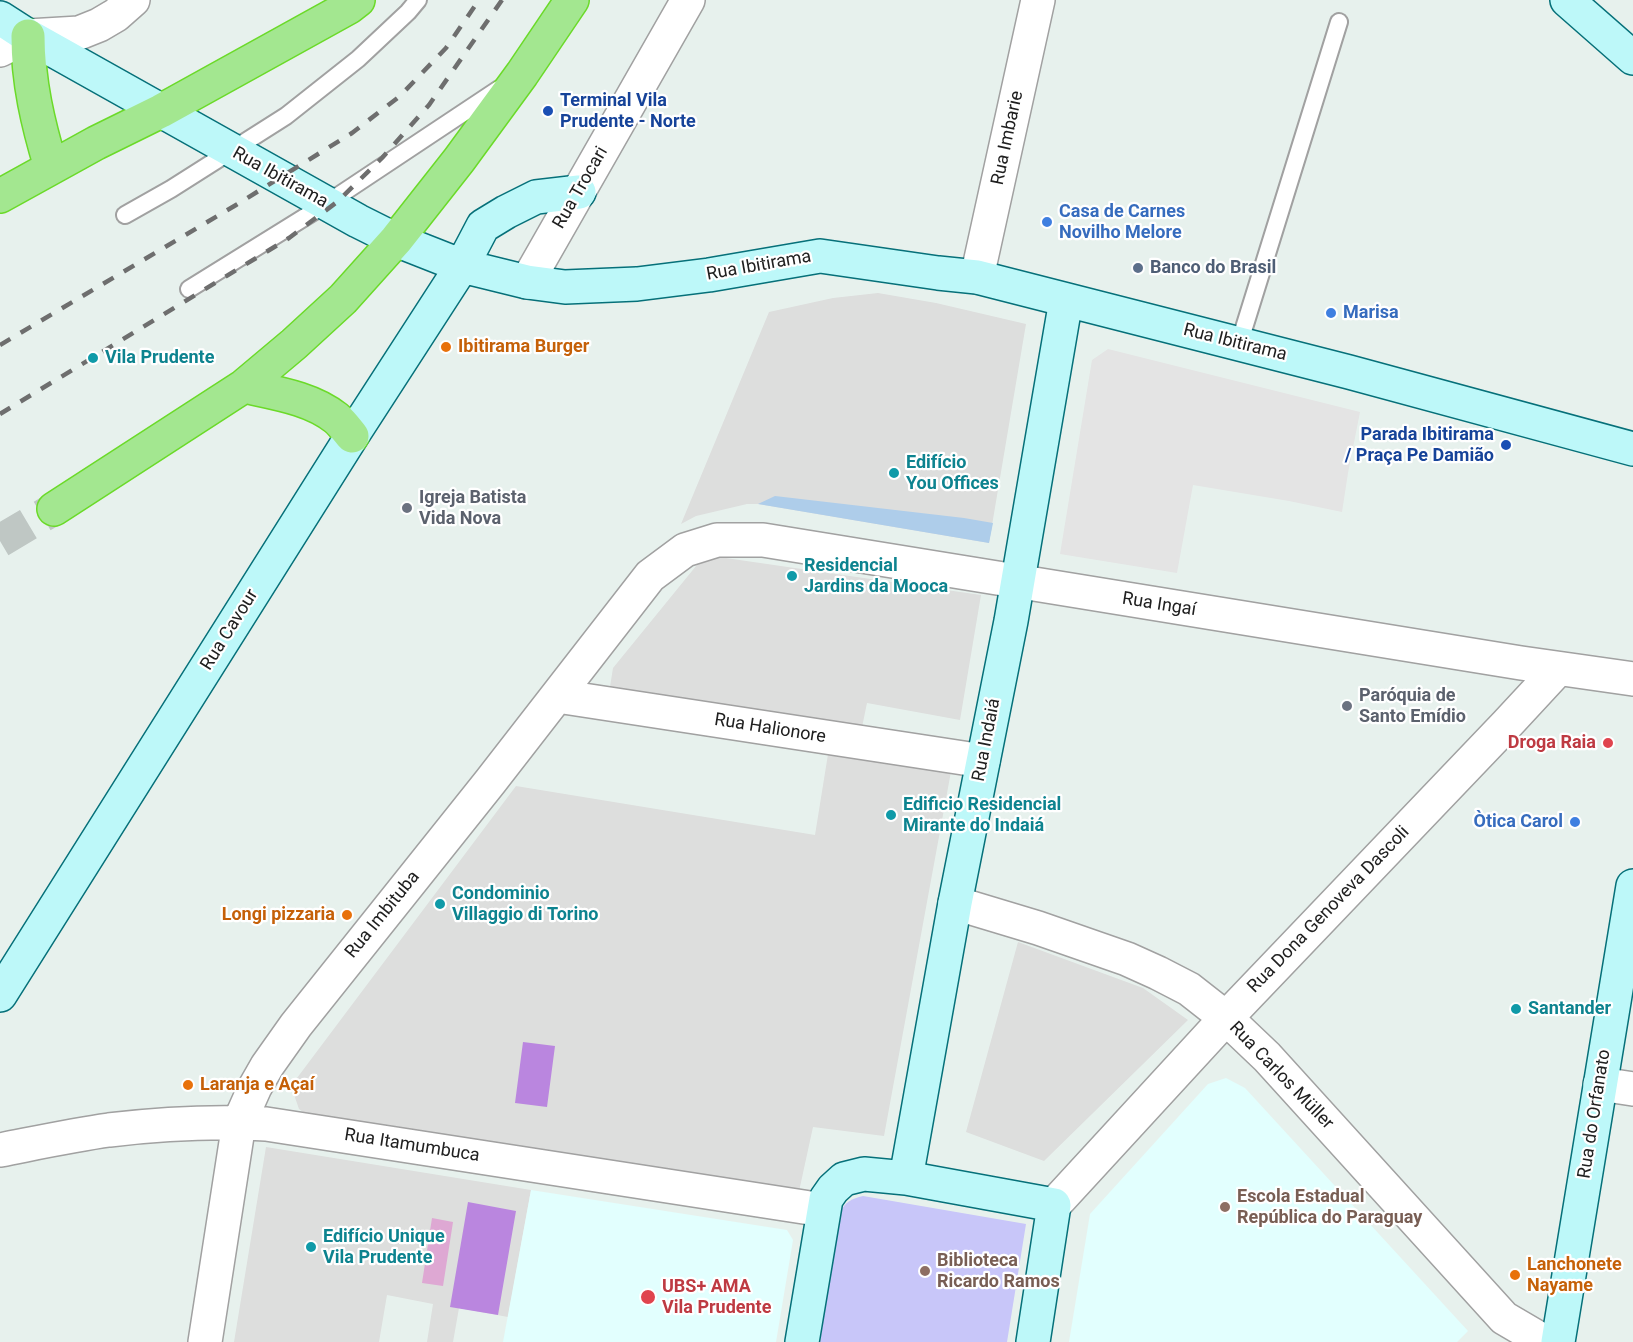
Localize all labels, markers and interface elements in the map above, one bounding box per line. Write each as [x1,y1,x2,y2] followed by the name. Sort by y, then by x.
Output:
[987,89,1029,187] street label: Rua Imbarie
[560,90,696,132] place label: Terminal Vila Prudente - Norte
[541,104,555,118] marker: Terminal Vila Prudente - Norte
[228,143,332,213] street label: Rua Ibitirama
[549,143,613,233] street label: Rua Trocari
[1059,201,1185,244] place label: Casa de Carnes Novilho Melore
[1040,215,1054,229] marker: Casa de Carnes Novilho Melore
[705,246,813,286] street label: Rua Ibitirama
[1150,257,1276,279] place label: Banco do Brasil
[1131,261,1145,275] marker: Banco do Brasil
[1343,302,1399,324] place label: Marisa
[1324,306,1338,320] marker: Marisa
[1181,320,1289,366] street label: Rua Ibitirama
[458,336,589,358] place label: Ibitirama Burger
[439,340,453,354] marker: Ibitirama Burger
[105,347,214,369] place label: Vila Prudente
[86,351,100,365] marker: Vila Prudente
[1345,424,1494,466] place label: Parada Ibitirama / Praça Pe Damião
[1499,438,1513,452] marker: Parada Ibitirama / Praça Pe Damião
[906,452,999,494] place label: Edifício You Offices
[887,466,901,480] marker: Edifício You Offices
[419,487,526,530] place label: Igreja Batista Vida Nova
[400,501,414,515] marker: Igreja Batista Vida Nova
[804,555,948,598] place label: Residencial Jardins da Mooca
[785,569,799,583] marker: Residencial Jardins da Mooca
[197,585,263,675] street label: Rua Cavour
[1121,589,1197,621] street label: Rua Ingaí
[1359,685,1466,728] place label: Paróquia de Santo Emídio
[968,697,1006,783] street label: Rua Indaiá
[1340,699,1354,713] marker: Paróquia de Santo Emídio
[713,710,827,748] street label: Rua Halionore
[1508,732,1596,754] place label: Droga Raia
[1601,736,1615,750] marker: Droga Raia
[903,794,1061,836] place label: Edificio Residencial Mirante do Indaiá
[884,808,898,822] marker: Edificio Residencial Mirante do Indaiá
[1474,811,1563,833] place label: Òtica Carol
[1568,815,1582,829] marker: Òtica Carol
[1244,822,1414,998] street label: Rua Dona Genoveva Dascoli
[341,867,425,963] street label: Rua Imbituba
[452,883,598,926] place label: Condominio Villaggio di Torino
[433,897,447,911] marker: Condominio Villaggio di Torino
[222,904,335,926] place label: Longi pizzaria
[340,908,354,922] marker: Longi pizzaria
[1528,998,1611,1020] place label: Santander
[1509,1002,1523,1016] marker: Santander
[1224,1018,1338,1134] street label: Rua Carlos Müller
[1574,1048,1616,1180] street label: Rua do Orfanato
[200,1074,314,1096] place label: Laranja e Açaí
[181,1078,195,1092] marker: Laranja e Açaí
[343,1125,481,1167] street label: Rua Itamumbuca
[1237,1186,1422,1228] place label: Escola Estadual República do Paraguay
[1218,1200,1232,1214] marker: Escola Estadual República do Paraguay
[323,1226,445,1268] place label: Edifício Unique Vila Prudente
[304,1240,318,1254] marker: Edifício Unique Vila Prudente
[937,1250,1060,1292] place label: Biblioteca Ricardo Ramos
[1527,1254,1622,1296] place label: Lanchonete Nayame
[918,1264,932,1278] marker: Biblioteca Ricardo Ramos
[1508,1268,1522,1282] marker: Lanchonete Nayame
[662,1276,771,1318] place label: UBS+ AMA Vila Prudente
[639,1288,657,1306] marker: UBS+ AMA Vila Prudente

